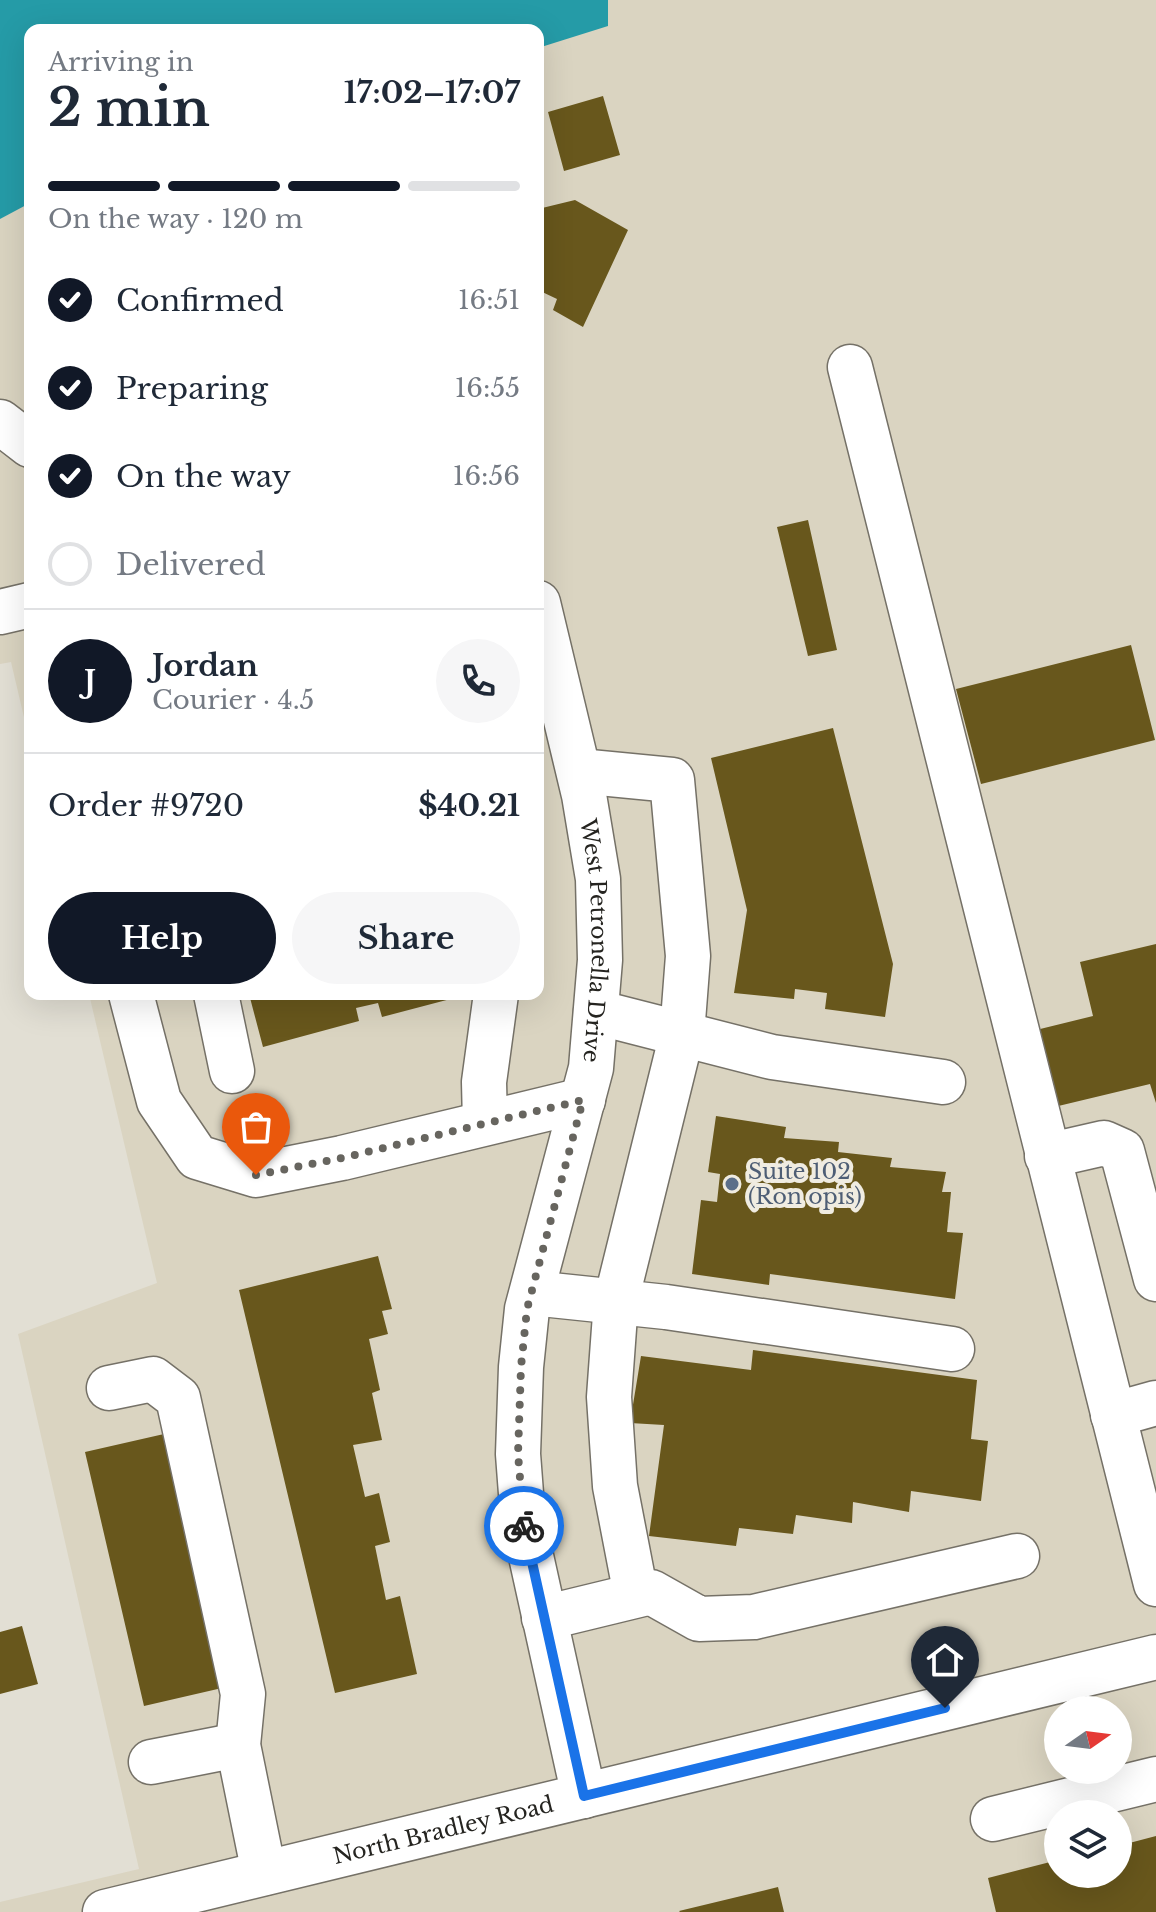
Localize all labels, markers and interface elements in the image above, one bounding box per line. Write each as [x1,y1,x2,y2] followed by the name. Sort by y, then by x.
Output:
[48,46,194,78] text: Arriving in
[344,74,520,111] text: 17:02–17:07
[48,76,210,140] text: 2 min
[48,203,303,235] text: On the way · 120 m
[48,278,92,322] icon: check
[116,282,284,319] text: Confirmed
[458,284,520,316] text: 16:51
[48,366,92,410] icon: check
[116,370,268,407] text: Preparing
[455,372,520,404] text: 16:55
[48,454,92,498] icon: check
[116,458,291,495] text: On the way
[453,460,520,492] text: 16:56
[116,546,266,583] text: Delivered
[436,639,520,723] button: phone
[152,647,258,684] text: Jordan
[84,663,96,700] text: J
[152,684,314,716] text: Courier · 4.5
[48,787,244,824] text: Order #9720
[418,787,520,824] text: $40.21
[574,816,613,1064] street label: West Petronella Drive
[48,892,276,984] button: Help
[292,892,520,984] button: Share
[222,1093,290,1175] pin
[234,1105,278,1149] icon: bag
[748,1158,862,1210] place label: Suite 102 (Ron opis)
[723,1175,741,1193] marker: Suite 102 (Ron opis)
[484,1486,564,1566] courier
[502,1504,546,1548] icon: bike
[911,1626,979,1708] pin
[923,1638,967,1682] icon: home
[1044,1696,1132,1784] north arrow
[1044,1696,1132,1888] map controls
[330,1791,556,1870] street label: North Bradley Road
[1044,1800,1132,1888] button: layers

